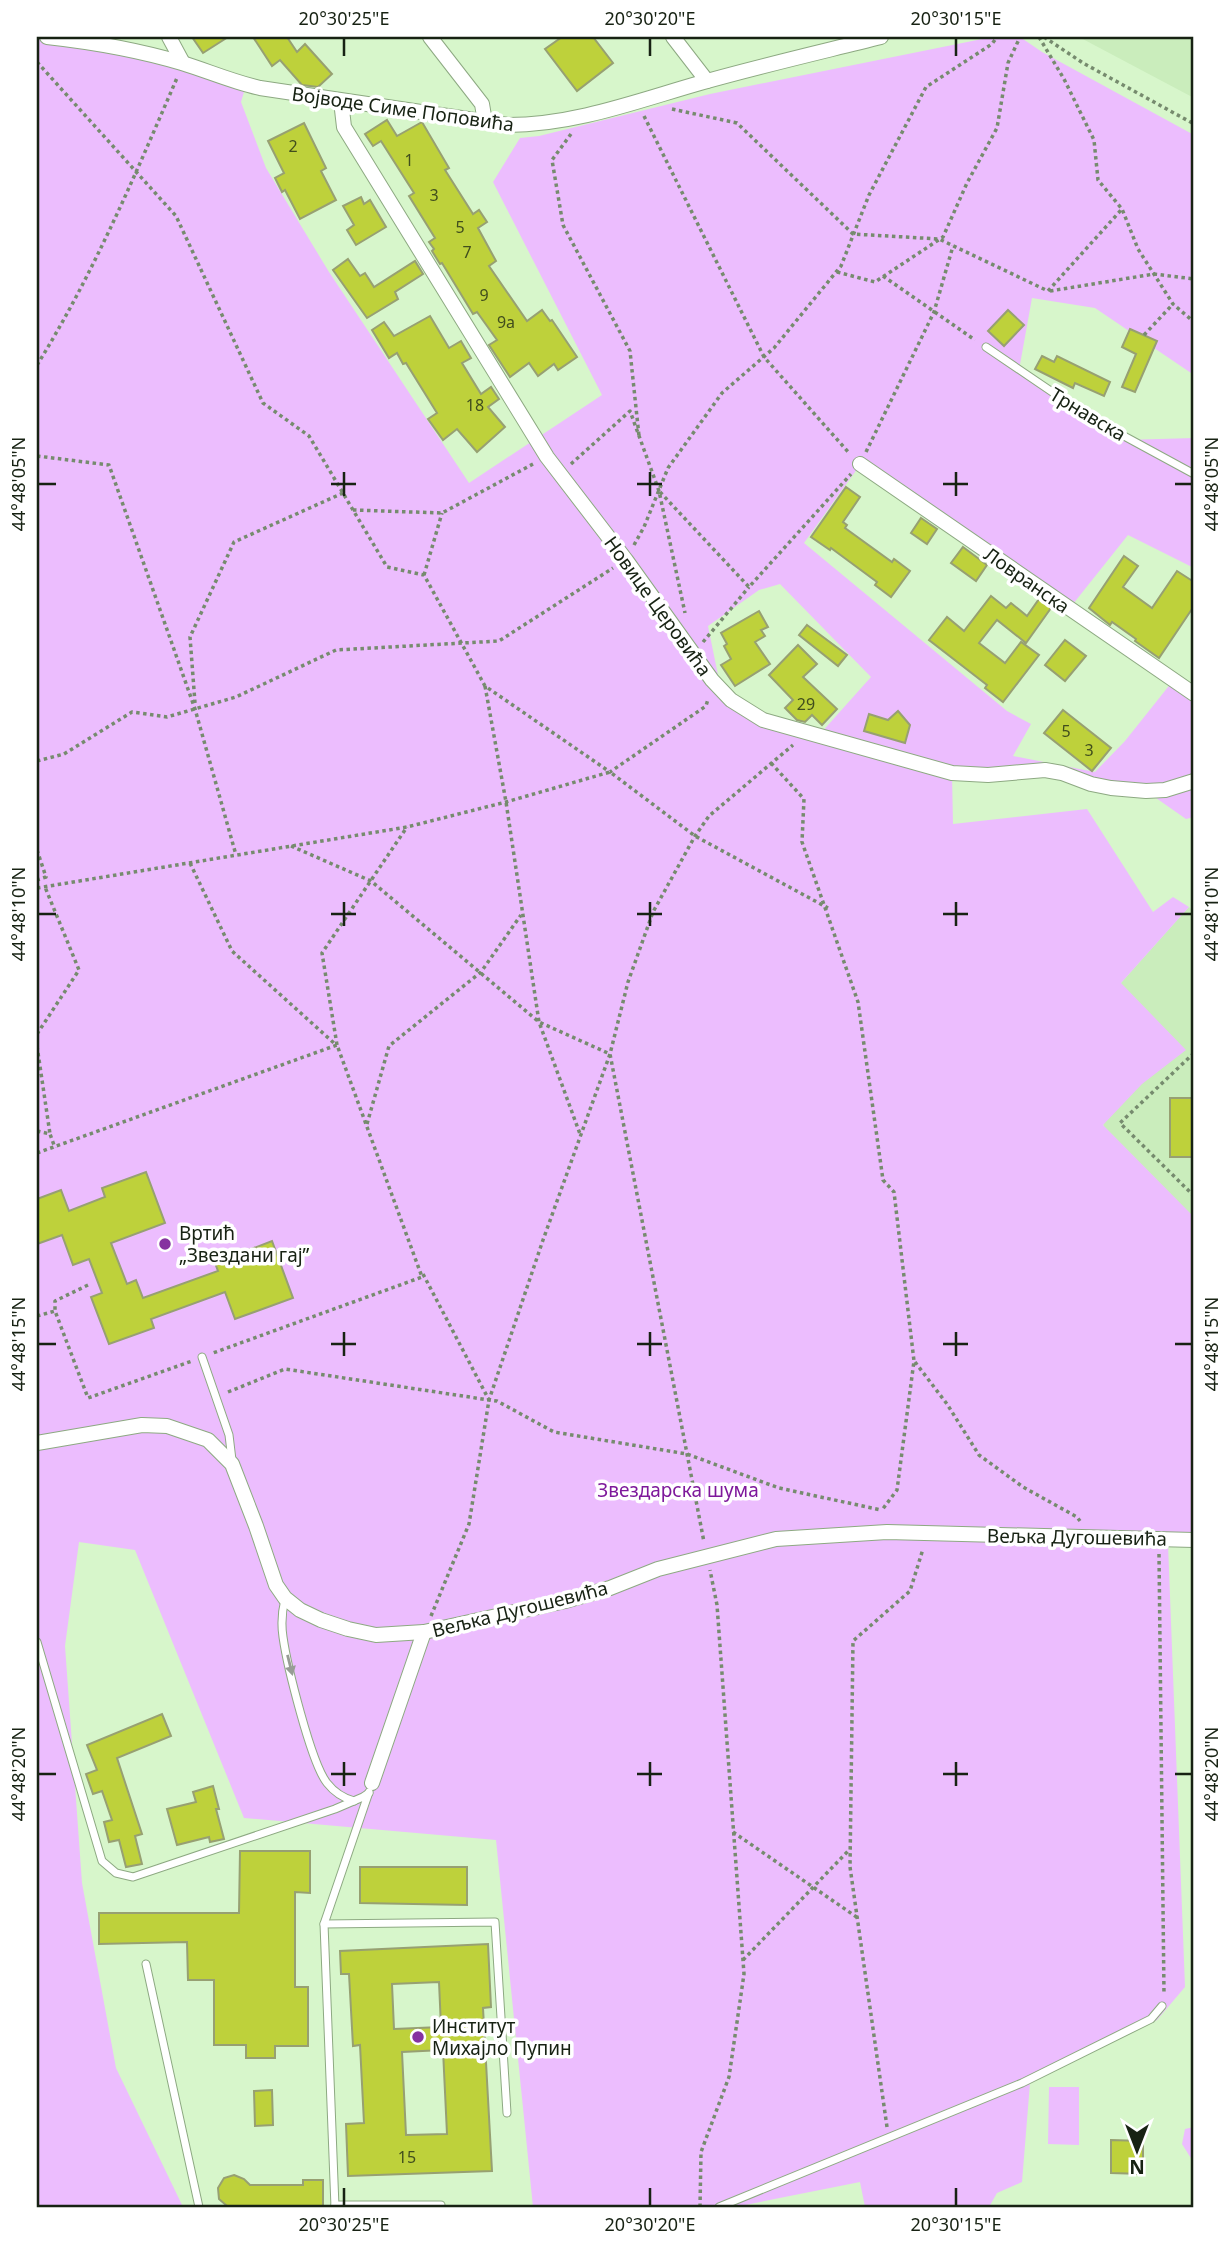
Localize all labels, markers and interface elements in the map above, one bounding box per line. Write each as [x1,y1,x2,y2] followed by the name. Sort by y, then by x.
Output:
[299,6,389,30] text: 20°30'25"E
[605,6,695,30] text: 20°30'20"E
[911,6,1001,30] text: 20°30'15"E
[290,81,516,137] street label: Војводе Симе Поповића
[288,135,298,157] house number: 2
[404,149,414,171] house number: 1
[429,184,439,206] house number: 3
[455,216,465,238] house number: 5
[462,241,472,263] house number: 7
[479,284,489,306] house number: 9
[497,311,515,333] house number: 9a
[1045,381,1131,447] street label: Трнавска
[466,394,484,416] house number: 18
[6,437,30,531] text: 44°48'05"N
[1199,437,1223,531] text: 44°48'05"N
[598,531,718,681] street label: Новице Церовића
[979,541,1075,619] street label: Ловранска
[797,693,815,715] house number: 29
[1061,720,1071,742] house number: 5
[1084,739,1094,761] house number: 3
[6,867,30,961] text: 44°48'10"N
[1199,867,1223,961] text: 44°48'10"N
[179,1220,310,1268] place label: Вртић „Звездани гај”
[157,1236,173,1252] marker: Вртић „Звездани гај”
[6,1297,30,1391] text: 44°48'15"N
[1199,1297,1223,1391] text: 44°48'15"N
[597,1477,759,1503] park label: Звездарска шума
[987,1522,1167,1552] street label: Вељка Дугошевића
[429,1575,611,1643] street label: Вељка Дугошевића
[285,1654,296,1676] one-way arrow
[6,1727,30,1821] text: 44°48'20"N
[1199,1727,1223,1821] text: 44°48'20"N
[432,2013,572,2061] place label: Институт Михајло Пупин
[410,2029,426,2045] marker: Институт Михајло Пупин
[1102,2114,1172,2184] north arrow
[398,2146,416,2168] house number: 15
[1129,2154,1145,2180] text: N
[299,2212,389,2236] text: 20°30'25"E
[605,2212,695,2236] text: 20°30'20"E
[911,2212,1001,2236] text: 20°30'15"E

